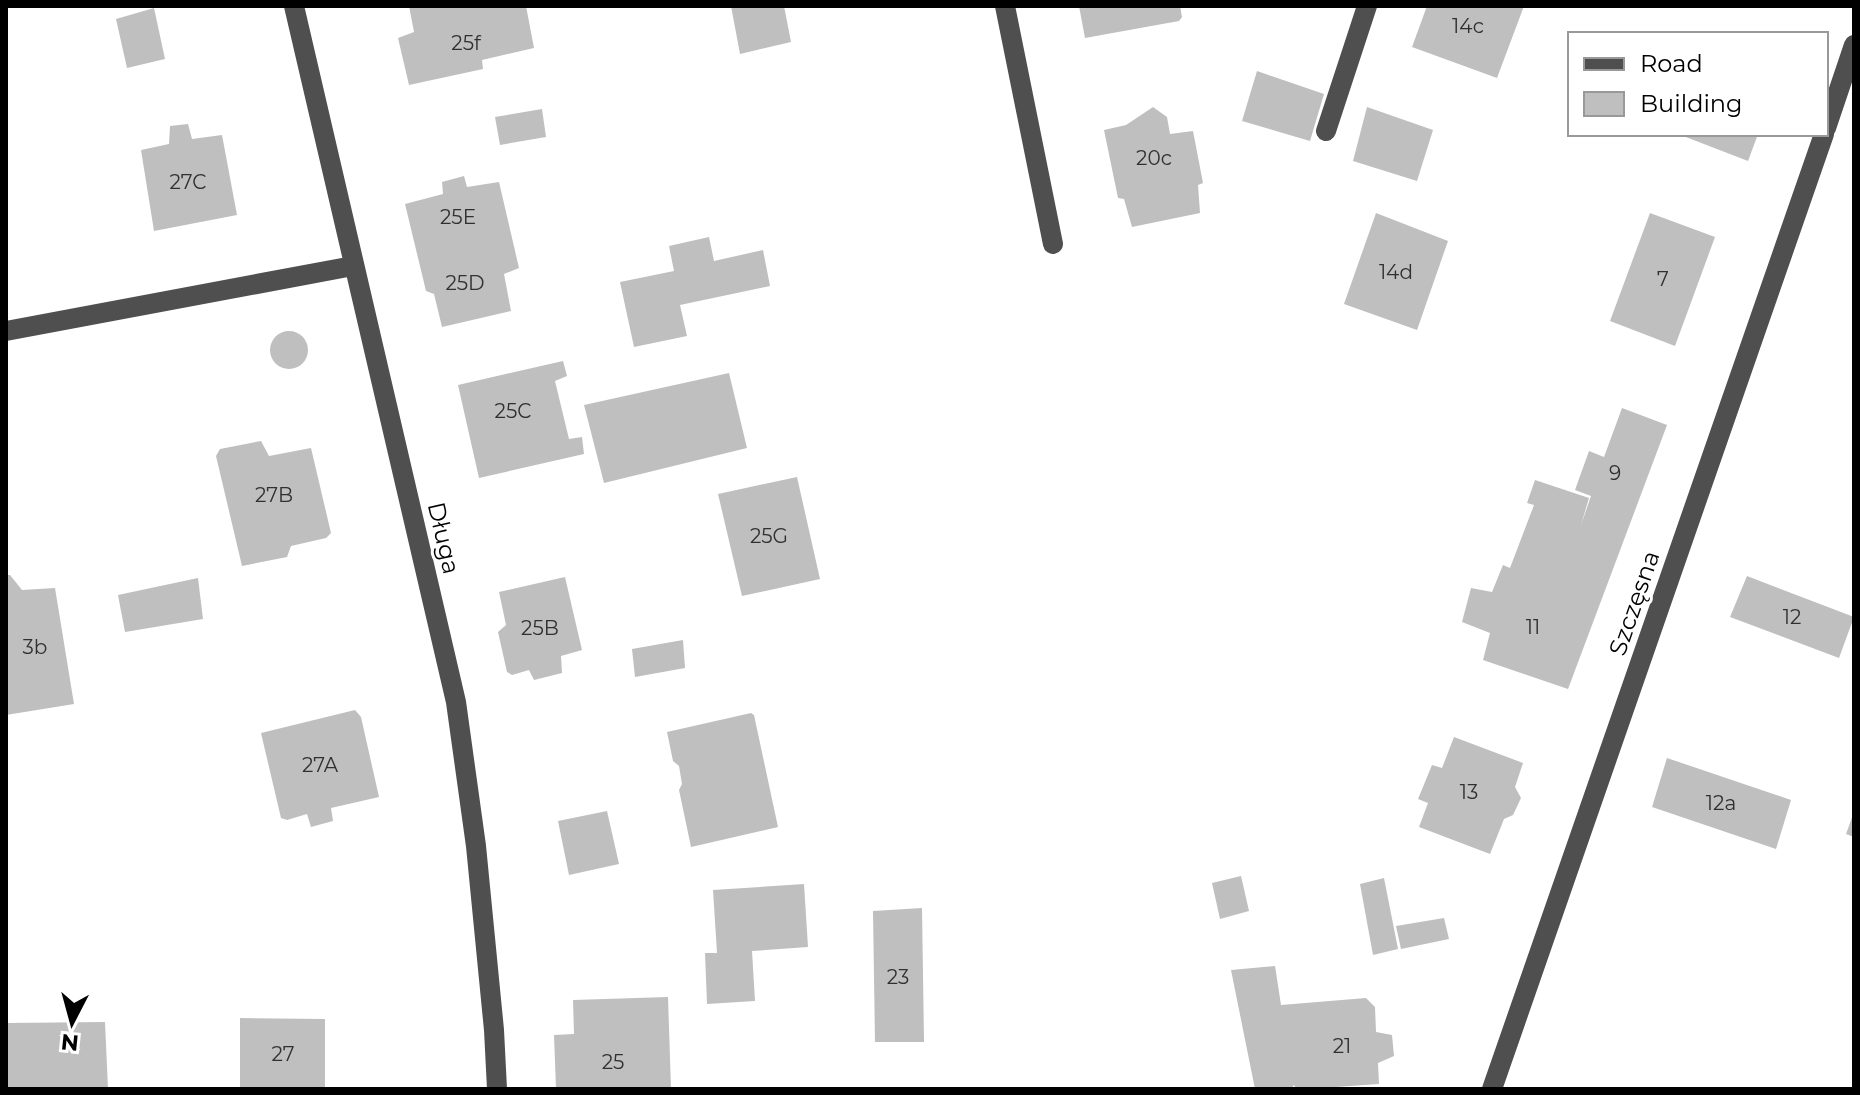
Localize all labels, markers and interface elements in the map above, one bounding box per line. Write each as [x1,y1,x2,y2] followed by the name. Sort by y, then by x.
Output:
[1452,14,1484,38] house number: 14c
[451,31,482,55] house number: 25f
[1568,32,1828,136] legend
[1640,49,1703,78] text: Road
[1640,89,1743,118] text: Building
[1136,146,1172,170] house number: 20c
[170,170,206,194] house number: 27C
[440,205,476,229] house number: 25E
[1379,260,1413,284] house number: 14d
[1657,267,1669,291] house number: 7
[445,271,485,295] house number: 25D
[495,399,531,423] house number: 25C
[1609,461,1621,485] house number: 9
[255,483,293,507] house number: 27B
[422,499,466,577] street label: Długa
[750,524,788,548] house number: 25G
[1603,547,1665,659] street label: Szczęsna
[1783,605,1801,629] house number: 12
[1526,615,1540,639] house number: 11
[521,616,559,640] house number: 25B
[23,635,47,659] house number: 3b
[302,753,339,777] house number: 27A
[1460,780,1478,804] house number: 13
[1706,791,1736,815] house number: 12a
[887,965,909,989] house number: 23
[32,983,112,1063] north arrow
[60,1028,80,1057] text: N
[1333,1034,1351,1058] house number: 21
[271,1042,295,1066] house number: 27
[602,1050,624,1074] house number: 25

